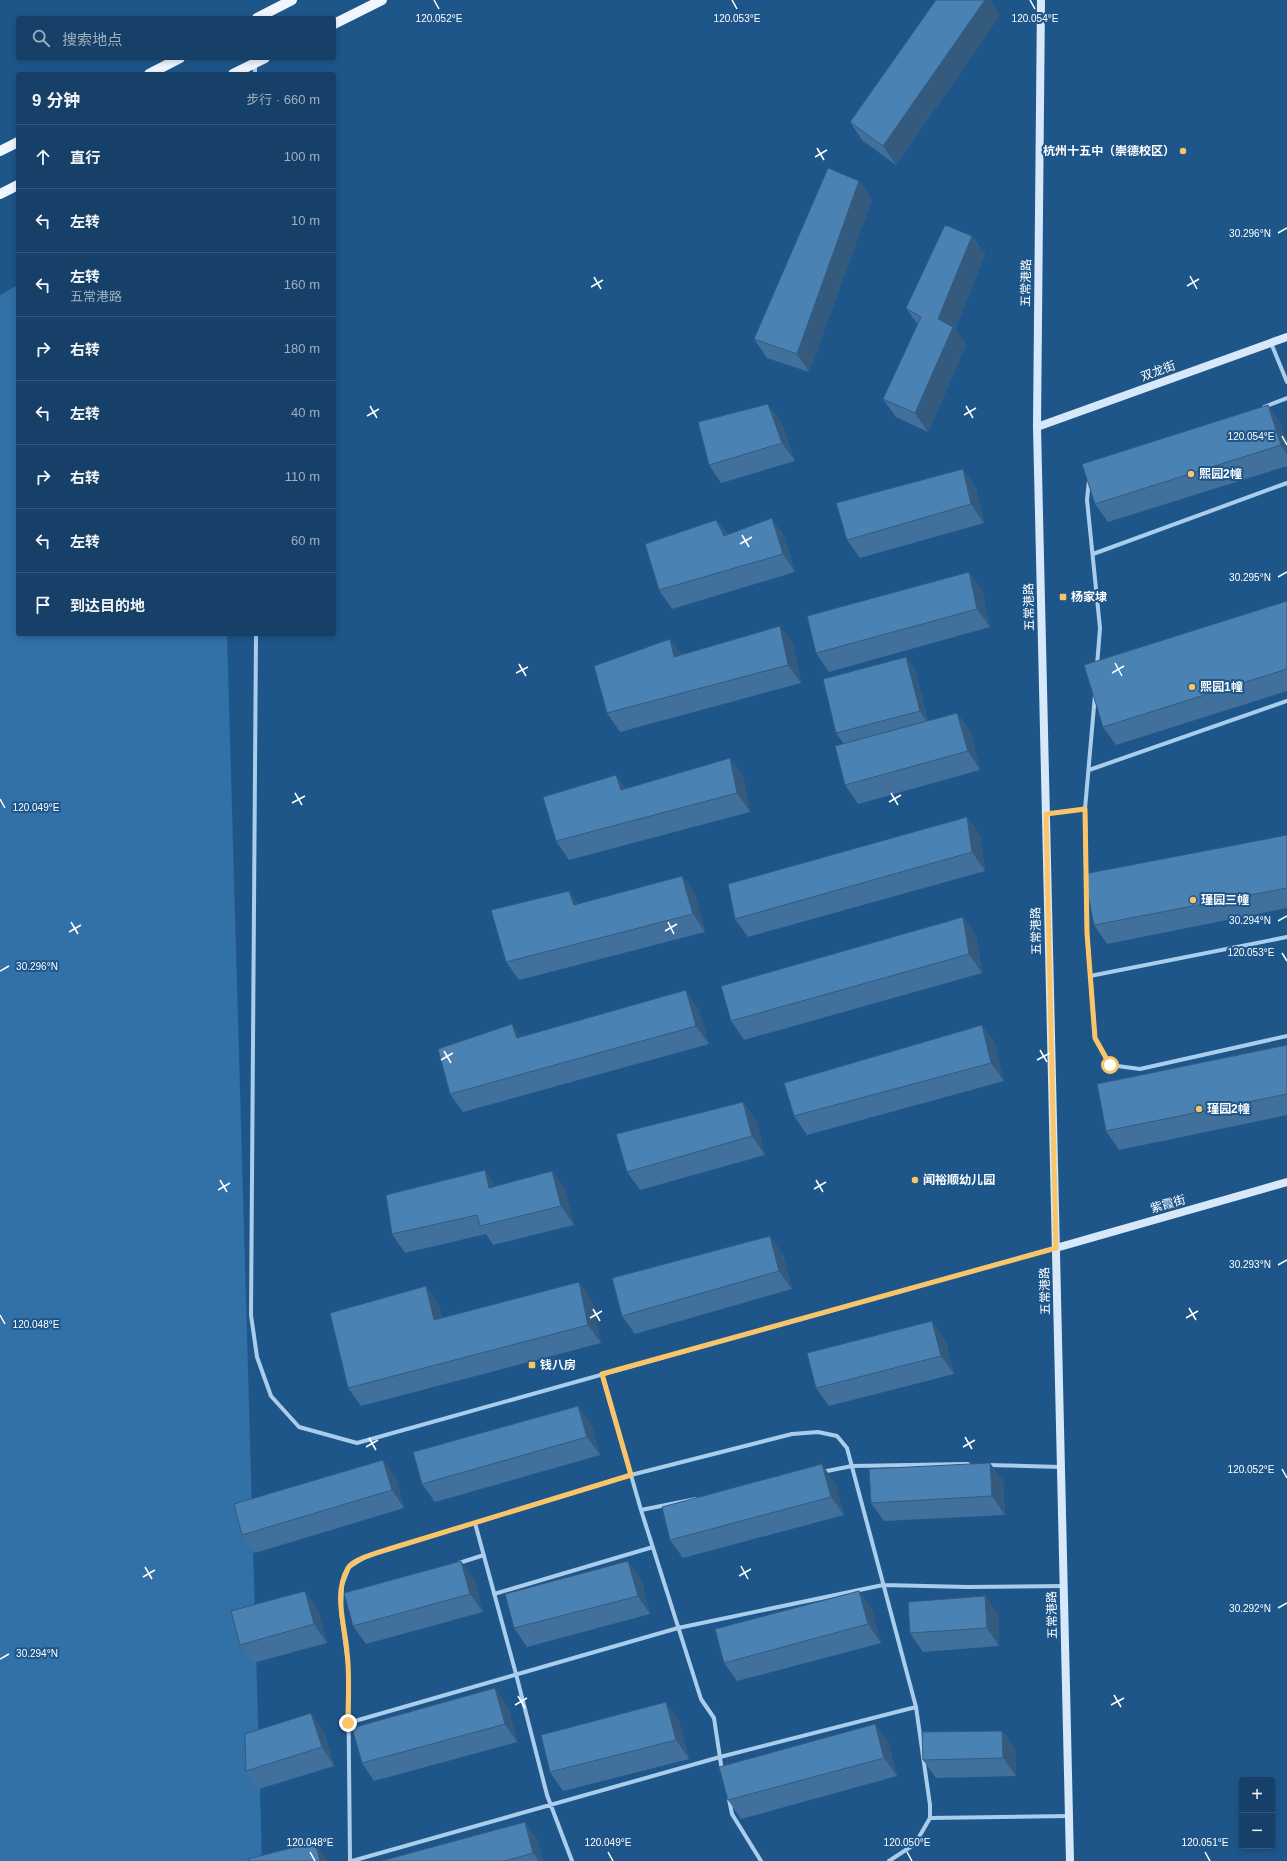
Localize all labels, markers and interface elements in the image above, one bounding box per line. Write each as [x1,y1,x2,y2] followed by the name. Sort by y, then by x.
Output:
[416,13,463,24] text: 120.052°E
[714,13,761,24] text: 120.053°E
[1012,13,1059,24] text: 120.054°E
[16,16,336,60] search box
[30,27,52,49] icon: search
[62,31,122,48] text: 搜索地点
[32,91,80,110] text: 9 分钟
[246,92,320,107] text: 步行 · 660 m
[1043,144,1175,158] place label: 杭州十五中（崇德校区）
[32,146,54,168] icon: ahead
[1178,146,1188,156] marker: 杭州十五中（崇德校区）
[70,149,100,166] text: 直行
[284,149,320,164] text: 100 m
[32,210,54,232] icon: left
[70,213,100,230] text: 左转
[291,213,320,228] text: 10 m
[1229,228,1271,239] text: 30.296°N
[1019,259,1033,307] street label: 五常港路
[70,268,100,285] text: 左转
[32,274,54,296] icon: left
[284,277,320,292] text: 160 m
[70,289,122,304] text: 五常港路
[32,338,54,360] icon: right
[70,341,100,358] text: 右转
[284,341,320,356] text: 180 m
[1139,358,1177,384] street label: 双龙街
[32,402,54,424] icon: left
[70,405,100,422] text: 左转
[291,405,320,420] text: 40 m
[1228,431,1275,442] text: 120.054°E
[32,466,54,488] icon: right
[1199,467,1242,481] place label: 熙园2幢
[70,469,100,486] text: 右转
[285,469,320,484] text: 110 m
[1186,469,1196,479] marker: 熙园2幢
[32,530,54,552] icon: left
[70,533,100,550] text: 左转
[291,533,320,548] text: 60 m
[1229,572,1271,583] text: 30.295°N
[1022,583,1036,631] street label: 五常港路
[1071,590,1107,604] place label: 杨家埭
[1058,592,1068,602] marker: 杨家埭
[32,594,54,616] icon: arrive
[70,597,145,614] text: 到达目的地
[1200,680,1243,694] place label: 熙园1幢
[1187,682,1197,692] marker: 熙园1幢
[13,802,60,813] text: 120.049°E
[1201,893,1249,907] place label: 瑾园三幢
[1188,895,1198,905] marker: 瑾园三幢
[1029,907,1043,955] street label: 五常港路
[1229,915,1271,926] text: 30.294°N
[1228,947,1275,958] text: 120.053°E
[16,961,58,972] text: 30.296°N
[1101,1056,1119,1074] route start
[1207,1102,1250,1116] place label: 瑾园2幢
[1194,1104,1204,1114] marker: 瑾园2幢
[923,1173,995,1187] place label: 闻裕顺幼儿园
[910,1175,920,1185] marker: 闻裕顺幼儿园
[1149,1192,1187,1216] street label: 紫霞街
[1229,1259,1271,1270] text: 30.293°N
[1038,1267,1052,1315] street label: 五常港路
[13,1319,60,1330] text: 120.048°E
[540,1358,576,1372] place label: 钱八房
[527,1360,537,1370] marker: 钱八房
[1228,1464,1275,1475] text: 120.052°E
[1045,1591,1059,1639] street label: 五常港路
[1229,1603,1271,1614] text: 30.292°N
[16,1648,58,1659] text: 30.294°N
[339,1714,357,1732] route end
[1239,1777,1275,1849] map controls
[1239,1777,1275,1813] button: +
[1239,1813,1275,1849] button: −
[287,1837,334,1848] text: 120.048°E
[585,1837,632,1848] text: 120.049°E
[884,1837,931,1848] text: 120.050°E
[1182,1837,1229,1848] text: 120.051°E

